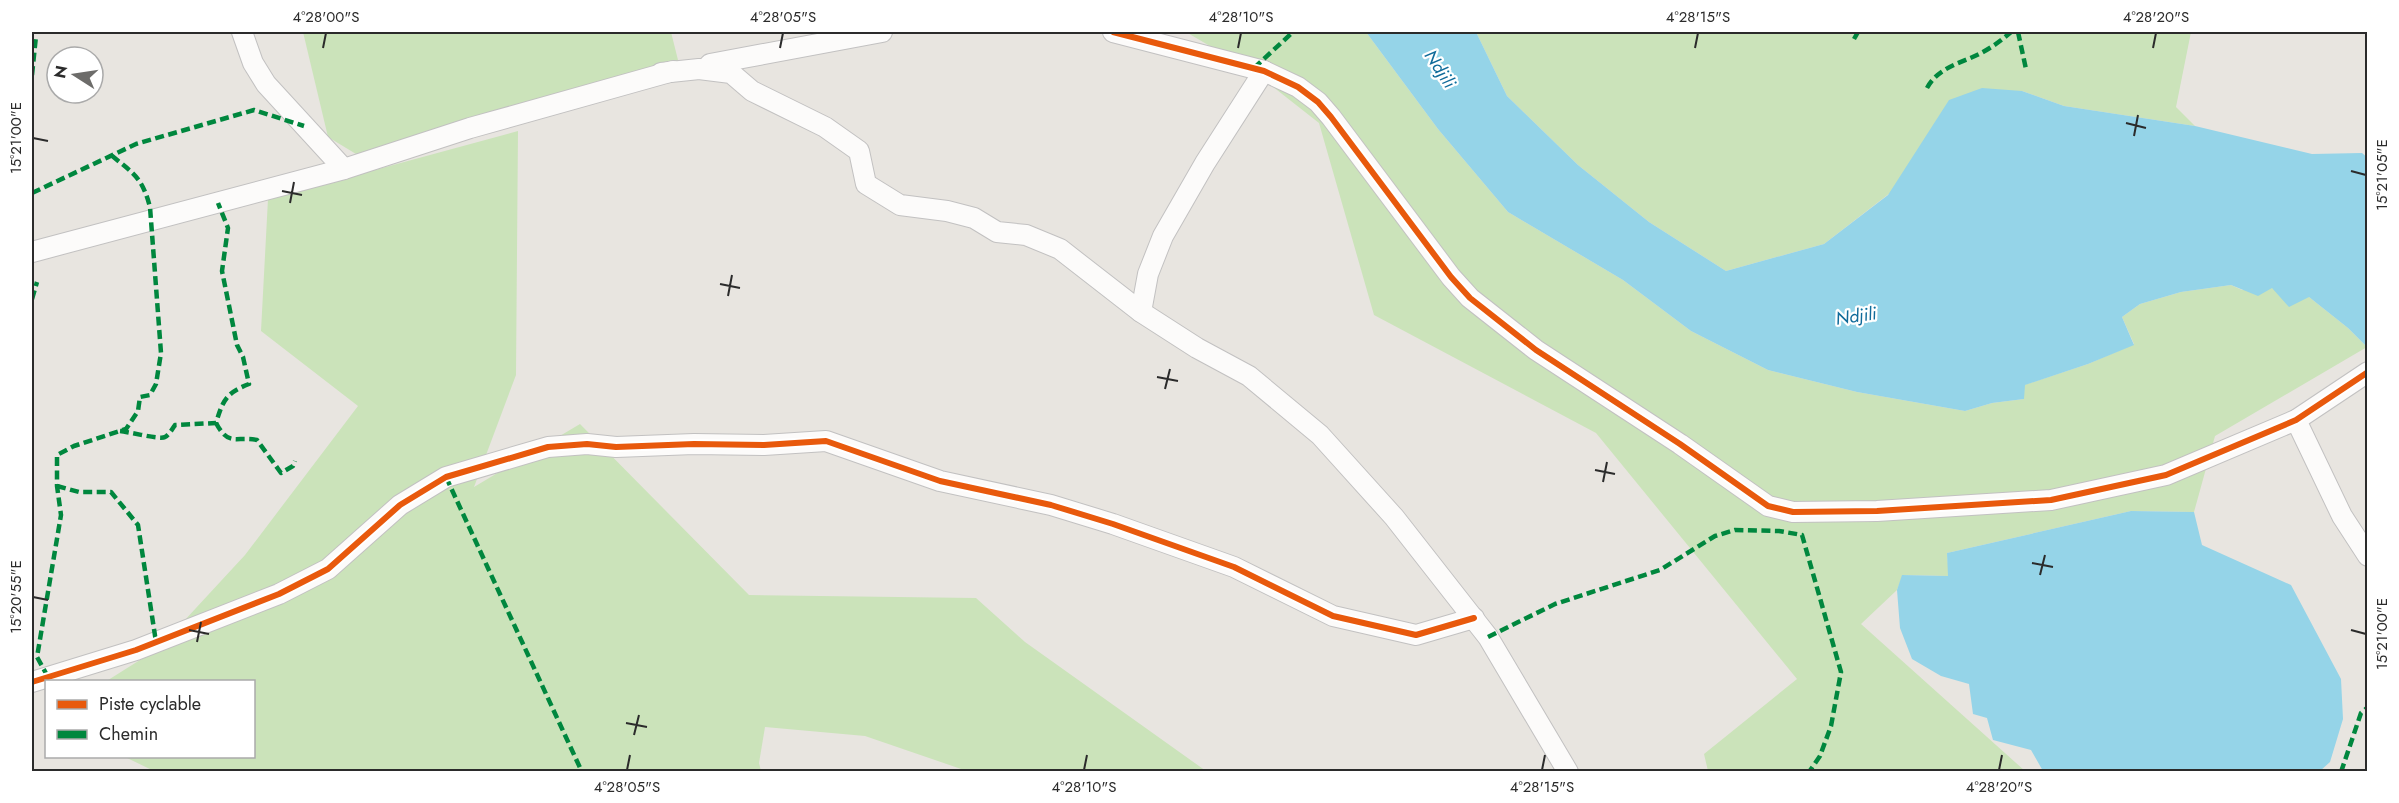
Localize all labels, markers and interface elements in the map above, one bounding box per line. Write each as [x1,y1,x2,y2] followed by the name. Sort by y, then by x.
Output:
[292,6,360,28] text: 4°28'00"S
[750,6,816,28] text: 4°28'05"S
[1209,6,1273,28] text: 4°28'10"S
[1666,6,1730,28] text: 4°28'15"S
[2123,6,2189,28] text: 4°28'20"S
[45,45,105,105] north arrow
[1418,45,1462,94] water label: Ndjili
[48,63,73,81] text: N
[5,102,27,174] text: 15°21'00"E
[2371,139,2393,211] text: 15°21'05"E
[1834,300,1879,332] water label: Ndjili
[5,560,27,634] text: 15°20'55"E
[2371,598,2393,670] text: 15°21'00"E
[45,680,255,758] legend
[99,691,201,717] text: Piste cyclable
[99,721,158,747] text: Chemin
[594,776,660,798] text: 4°28'05"S
[1052,776,1116,798] text: 4°28'10"S
[1510,776,1574,798] text: 4°28'15"S
[1966,776,2032,798] text: 4°28'20"S

